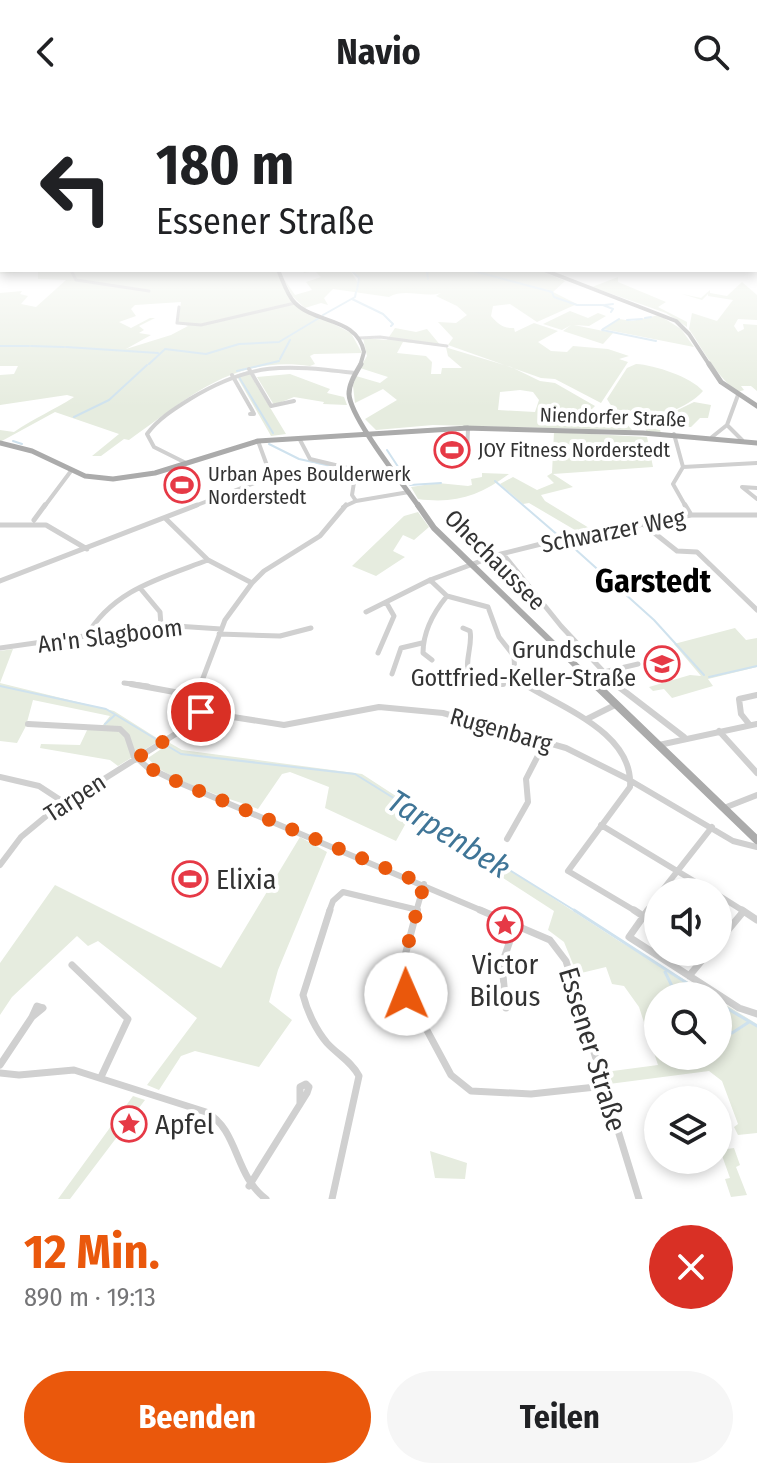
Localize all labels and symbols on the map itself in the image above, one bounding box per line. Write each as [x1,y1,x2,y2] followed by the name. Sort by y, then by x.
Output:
[539,402,687,432] street label: Niendorfer Straße
[433,431,471,469] sports icon: JOY Fitness Norderstedt
[478,438,671,462] place label: JOY Fitness Norderstedt
[208,462,411,509] place label: Urban Apes Boulderwerk Norderstedt
[163,466,201,504] sports icon: Urban Apes Boulderwerk Norderstedt
[539,503,688,559] street label: Schwarzer Weg
[439,504,551,616] street label: Ohechaussee
[595,562,712,600] district label: Garstedt
[36,613,184,659] street label: An'n Slagboom
[411,636,636,692] place label: Grundschule Gottfried-Keller-Straße
[643,645,681,683] school or university icon: Grundschule Gottfried-Keller-Straße
[167,678,235,746] pin
[447,702,556,758] street label: Rugenbarg
[39,768,111,828] street label: Tarpen
[381,781,517,887] water label: Tarpenbek
[171,860,209,898] sports icon: Elixia
[216,863,276,896] place label: Elixia
[486,906,524,944] place icon: Victor Bilous
[470,948,540,1013] place label: Victor Bilous
[364,952,448,1036] position arrow
[552,963,633,1135] street label: Essener Straße
[110,1105,148,1143] place icon: Apfel
[155,1108,214,1141] place label: Apfel

